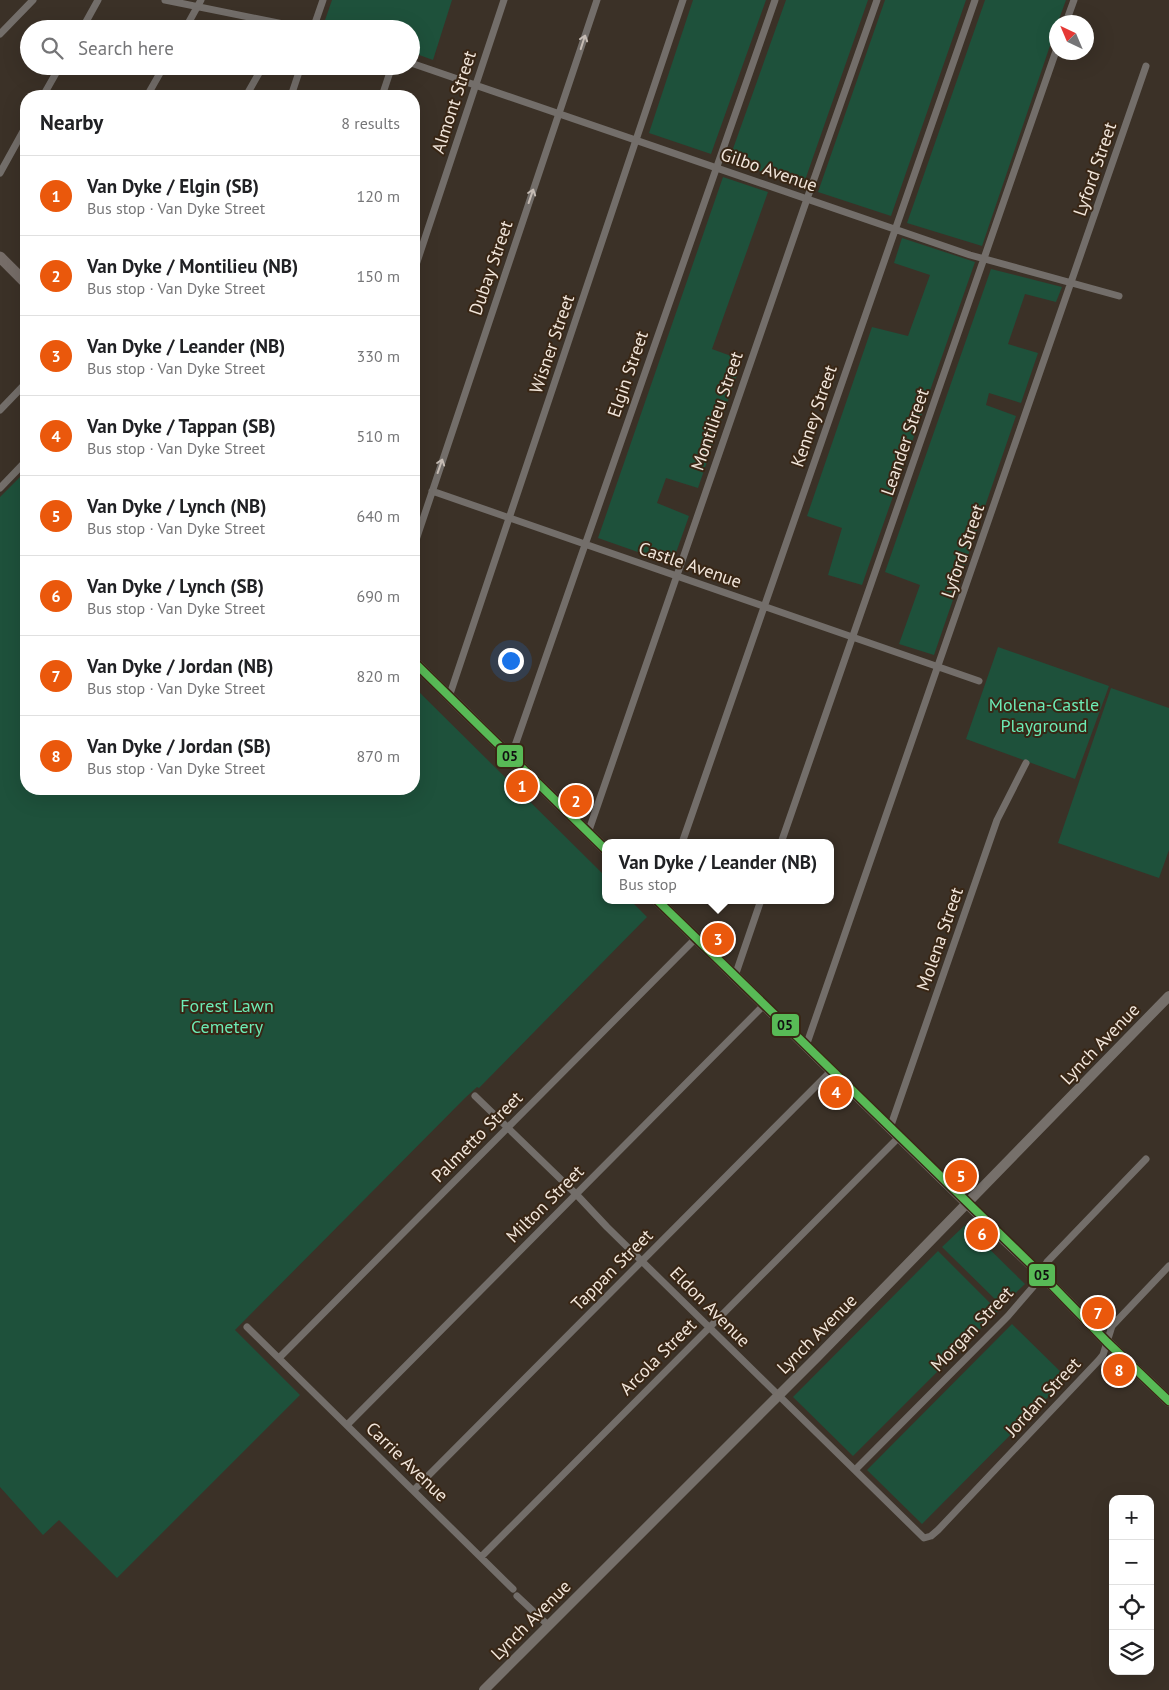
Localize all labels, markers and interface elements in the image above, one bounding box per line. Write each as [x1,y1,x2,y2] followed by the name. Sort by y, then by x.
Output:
[1049,15,1094,60] north arrow
[20,20,420,75] search box
[38,34,66,62] icon: search
[579,35,588,51] one-way arrow
[78,36,174,60] text: Search here
[426,48,481,156] street label: Almont Street
[40,109,103,136] text: Nearby
[341,113,400,133] text: 8 results
[1068,119,1121,219] street label: Lyford Street
[718,142,821,197] street label: Gilbo Avenue
[87,174,259,198] text: Van Dyke / Elgin (SB)
[51,186,61,206] text: 1
[357,186,400,206] text: 120 m
[527,189,536,205] one-way arrow
[87,198,265,218] text: Bus stop · Van Dyke Street
[464,217,517,318] street label: Dubay Street
[87,254,298,278] text: Van Dyke / Montilieu (NB)
[51,266,61,286] text: 2
[357,266,400,286] text: 150 m
[87,278,265,298] text: Bus stop · Van Dyke Street
[524,291,579,396] street label: Wisner Street
[602,328,653,420] street label: Elgin Street
[87,334,285,358] text: Van Dyke / Leander (NB)
[51,346,61,366] text: 3
[357,346,400,366] text: 330 m
[685,348,748,473] street label: Montilieu Street
[87,358,265,378] text: Bus stop · Van Dyke Street
[785,362,842,470] street label: Kenney Street
[875,385,934,498] street label: Leander Street
[87,414,276,438] text: Van Dyke / Tappan (SB)
[51,426,61,446] text: 4
[357,426,400,446] text: 510 m
[87,438,265,458] text: Bus stop · Van Dyke Street
[436,459,446,475] one-way arrow
[87,494,266,518] text: Van Dyke / Lynch (NB)
[936,501,989,601] street label: Lyford Street
[51,506,61,526] text: 5
[357,506,400,526] text: 640 m
[87,518,265,538] text: Bus stop · Van Dyke Street
[636,536,745,593] street label: Castle Avenue
[87,574,264,598] text: Van Dyke / Lynch (SB)
[51,586,61,606] text: 6
[357,586,400,606] text: 690 m
[87,598,265,618] text: Bus stop · Van Dyke Street
[498,648,524,674] your location
[87,654,273,678] text: Van Dyke / Jordan (NB)
[51,666,61,686] text: 7
[357,666,400,686] text: 820 m
[87,678,265,698] text: Bus stop · Van Dyke Street
[989,693,1099,737] park label: Molena-Castle Playground
[87,734,271,758] text: Van Dyke / Jordan (SB)
[496,744,524,768] line badge: 05
[51,746,61,766] text: 8
[357,746,400,766] text: 870 m
[502,747,518,765] text: 05
[87,758,265,778] text: Bus stop · Van Dyke Street
[506,767,538,805] pin: 1
[560,782,592,820] pin: 2
[602,839,834,904] popup
[619,850,817,874] text: Van Dyke / Leander (NB)
[619,874,677,894] text: Bus stop
[911,884,968,994] street label: Molena Street
[702,920,734,958] pin: 3
[180,994,274,1038] park label: Forest Lawn Cemetery
[1055,998,1144,1089] street label: Lynch Avenue
[771,1013,800,1037] line badge: 05
[777,1016,793,1034] text: 05
[820,1073,852,1111] pin: 4
[426,1086,527,1187] street label: Palmetto Street
[945,1157,977,1195] pin: 5
[501,1160,588,1247] street label: Milton Street
[966,1215,998,1253] pin: 6
[566,1224,657,1315] street label: Tappan Street
[665,1262,755,1352] street label: Eldon Avenue
[1028,1263,1056,1287] line badge: 05
[1034,1266,1050,1284] text: 05
[925,1281,1018,1376] street label: Morgan Street
[772,1289,862,1379] street label: Lynch Avenue
[1082,1294,1114,1332] pin: 7
[615,1314,701,1400] street label: Arcola Street
[1103,1351,1135,1389] pin: 8
[999,1352,1085,1442] street label: Jordan Street
[361,1417,453,1507] street label: Carrie Avenue
[1109,1495,1154,1675] map controls
[1109,1495,1154,1540] button: +
[1109,1540,1154,1585] button: −
[486,1575,576,1665] street label: Lynch Avenue
[1109,1585,1154,1630] button: locate
[1109,1630,1154,1675] button: layers

